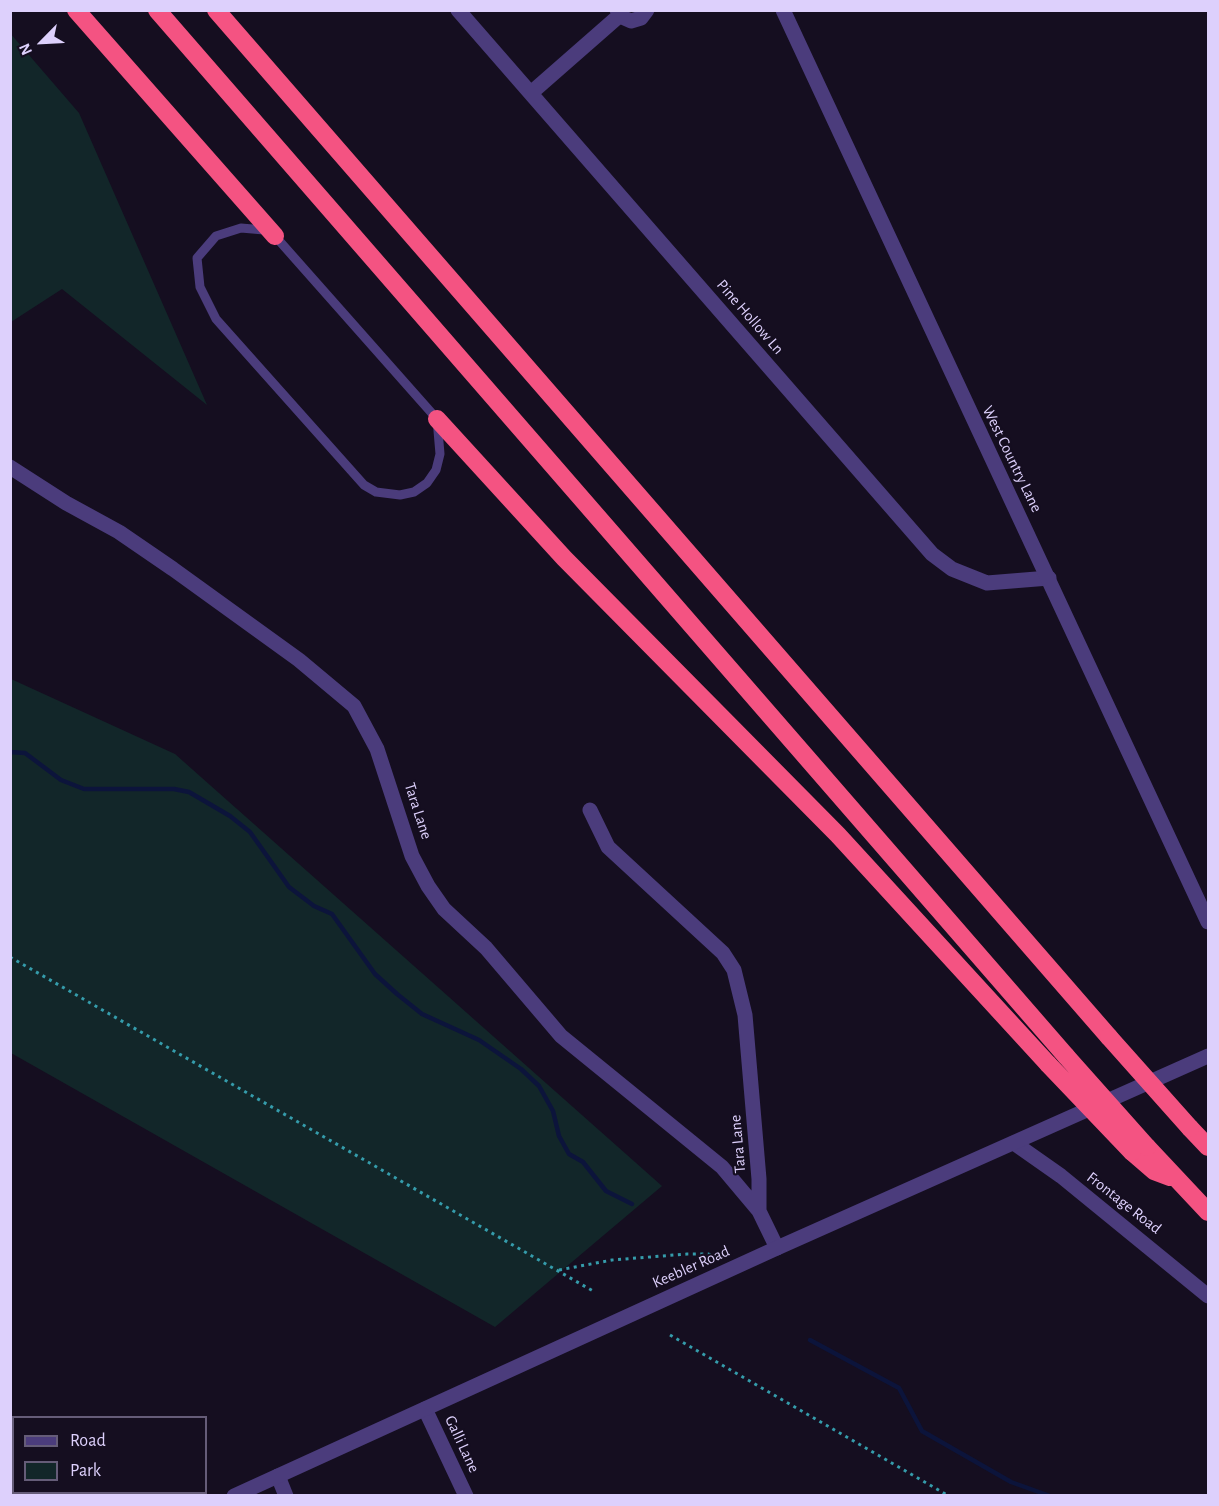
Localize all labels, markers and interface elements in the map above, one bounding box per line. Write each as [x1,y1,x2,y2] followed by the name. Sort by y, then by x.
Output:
[12,12,72,72] north arrow
[16,41,35,58] text: N
[712,276,788,358] street label: Pine Hollow Ln
[978,403,1046,515] street label: West Country Lane
[400,780,436,842] street label: Tara Lane
[726,1114,750,1174] street label: Tara Lane
[1083,1168,1165,1238] street label: Frontage Road
[649,1241,733,1293] street label: Keebler Road
[440,1412,484,1476] street label: Galli Lane
[12,1416,207,1494] legend
[70,1432,106,1450] text: Road
[70,1462,101,1480] text: Park

